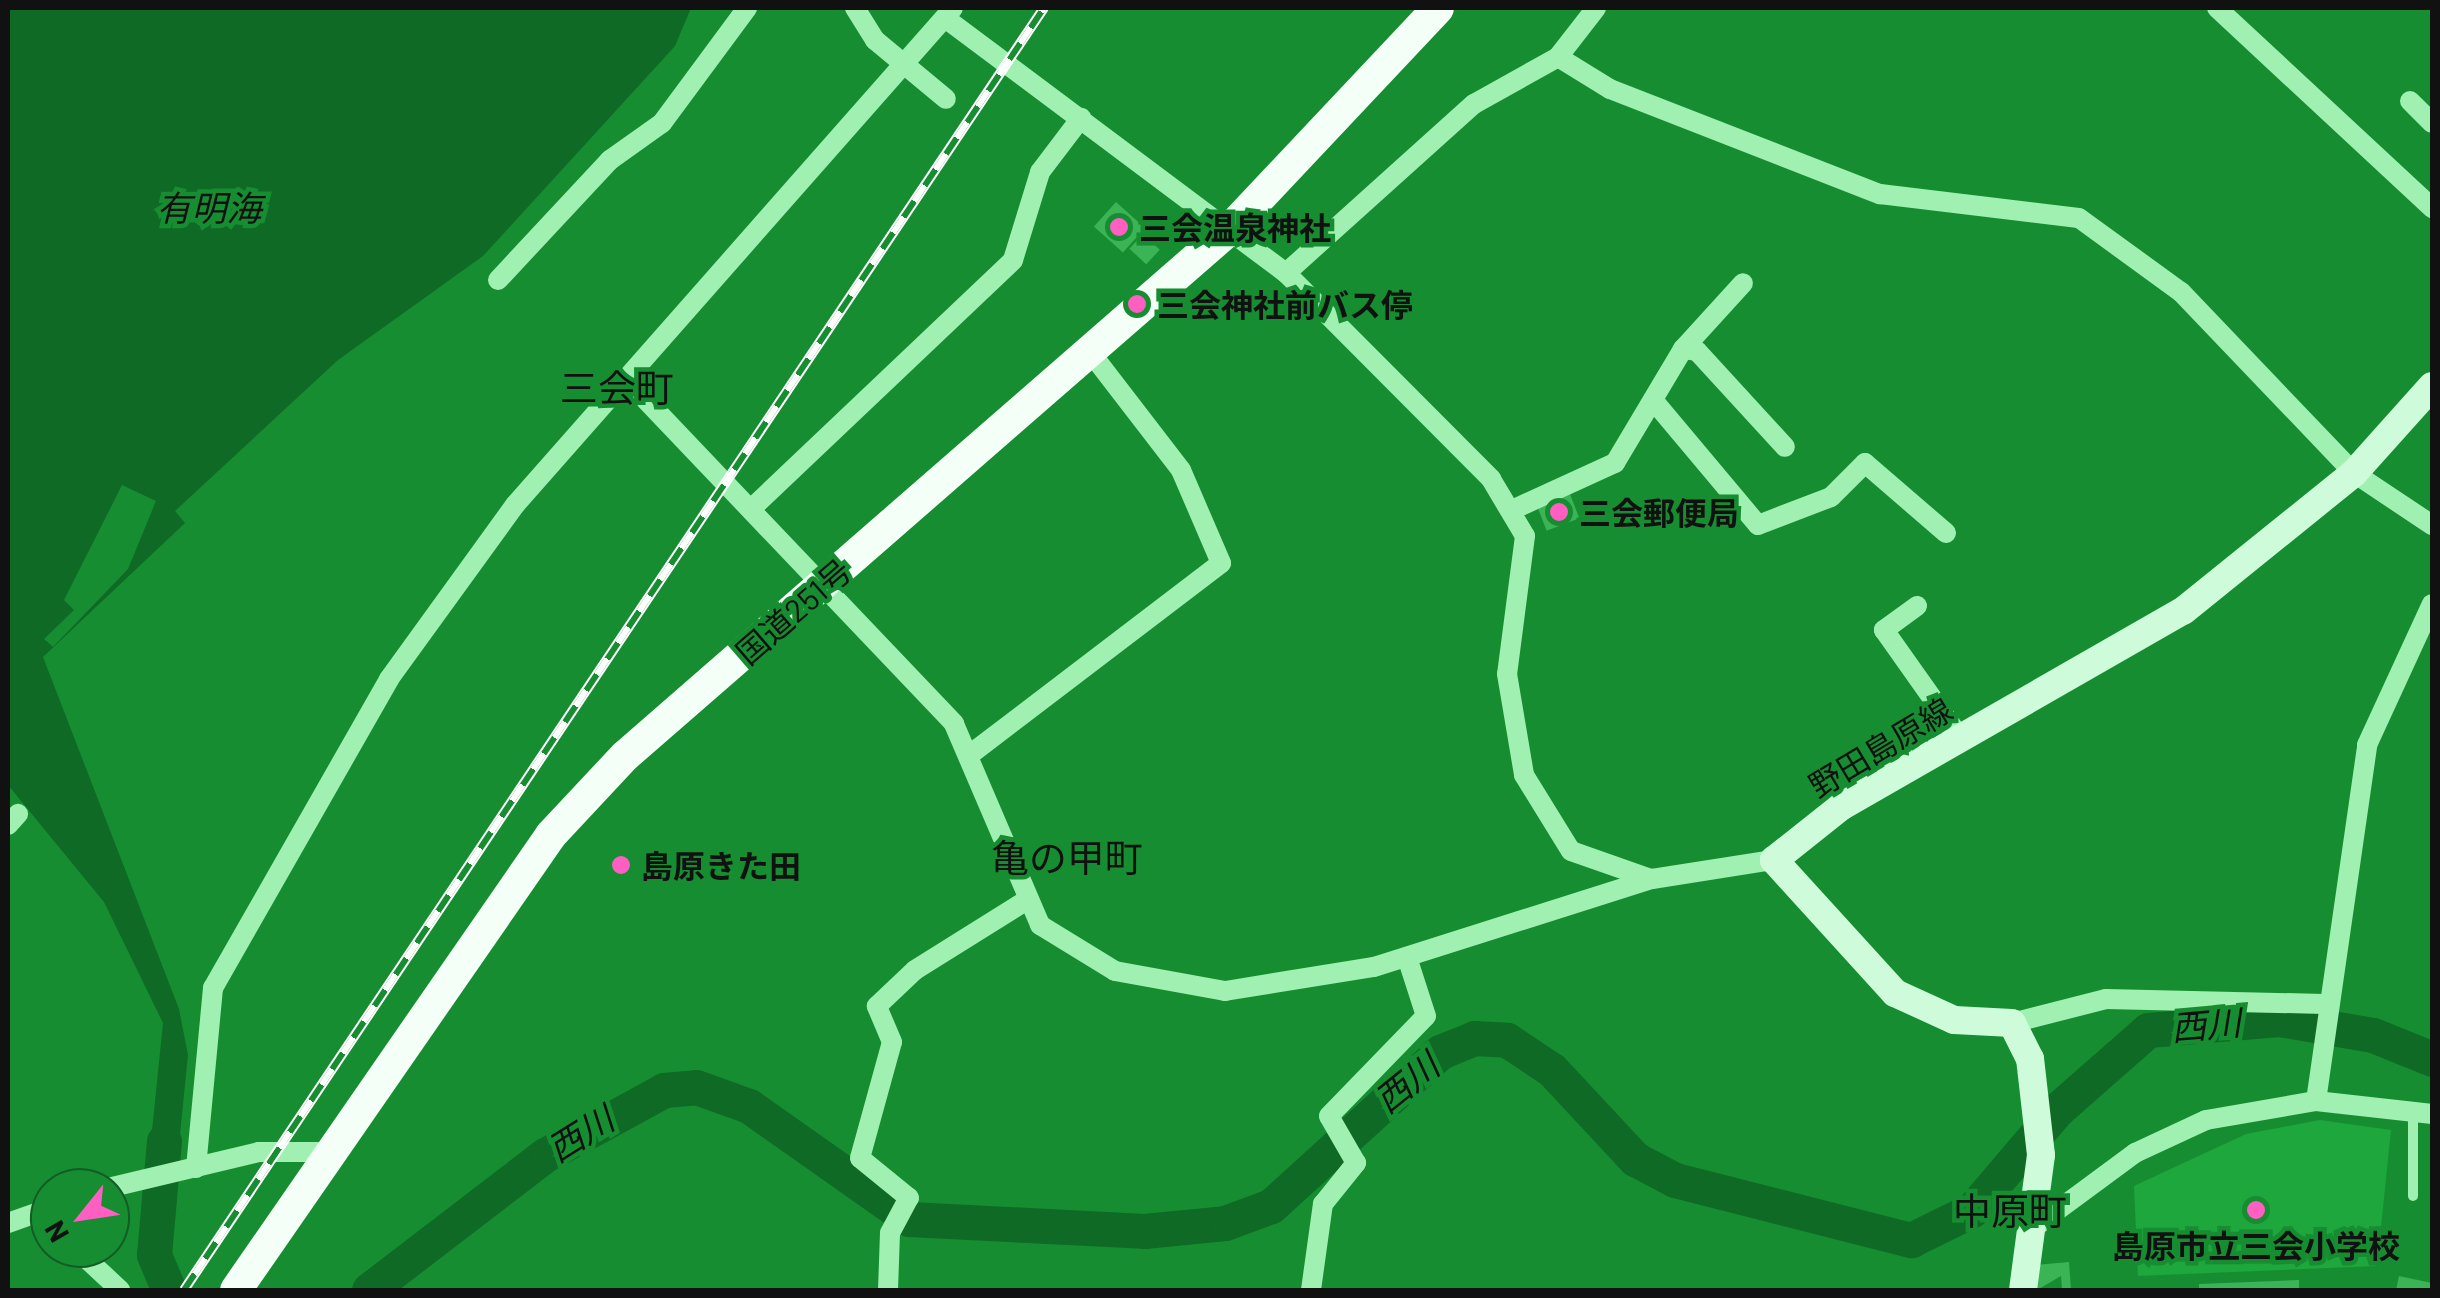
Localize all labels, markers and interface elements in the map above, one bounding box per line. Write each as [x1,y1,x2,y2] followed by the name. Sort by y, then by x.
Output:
[157,186,261,228] water label: 有明海
[1139,208,1331,246] place label: 三会温泉神社
[1108,216,1130,238] marker: 三会温泉神社
[1157,285,1413,323] place label: 三会神社前バス停
[1126,293,1148,315] marker: 三会神社前バス停
[560,365,674,411] district label: 三会町
[1579,493,1739,531] place label: 三会郵便局
[1548,501,1570,523] marker: 三会郵便局
[728,551,858,671] street label: 国道251号
[1802,689,1958,805] street label: 野田島原線
[991,835,1143,881] district label: 亀の甲町
[641,846,801,884] place label: 島原きた田
[610,854,632,876] marker: 島原きた田
[2169,1000,2243,1048] water label: 西川
[1366,1044,1446,1120] water label: 西川
[539,1097,621,1169] water label: 西川
[30,1168,130,1268] north arrow
[1953,1188,2067,1234] district label: 中原町
[2245,1199,2267,1221] marker: 島原市立三会小学校
[36,1215,75,1249] text: N
[2112,1226,2400,1264] place label: 島原市立三会小学校

